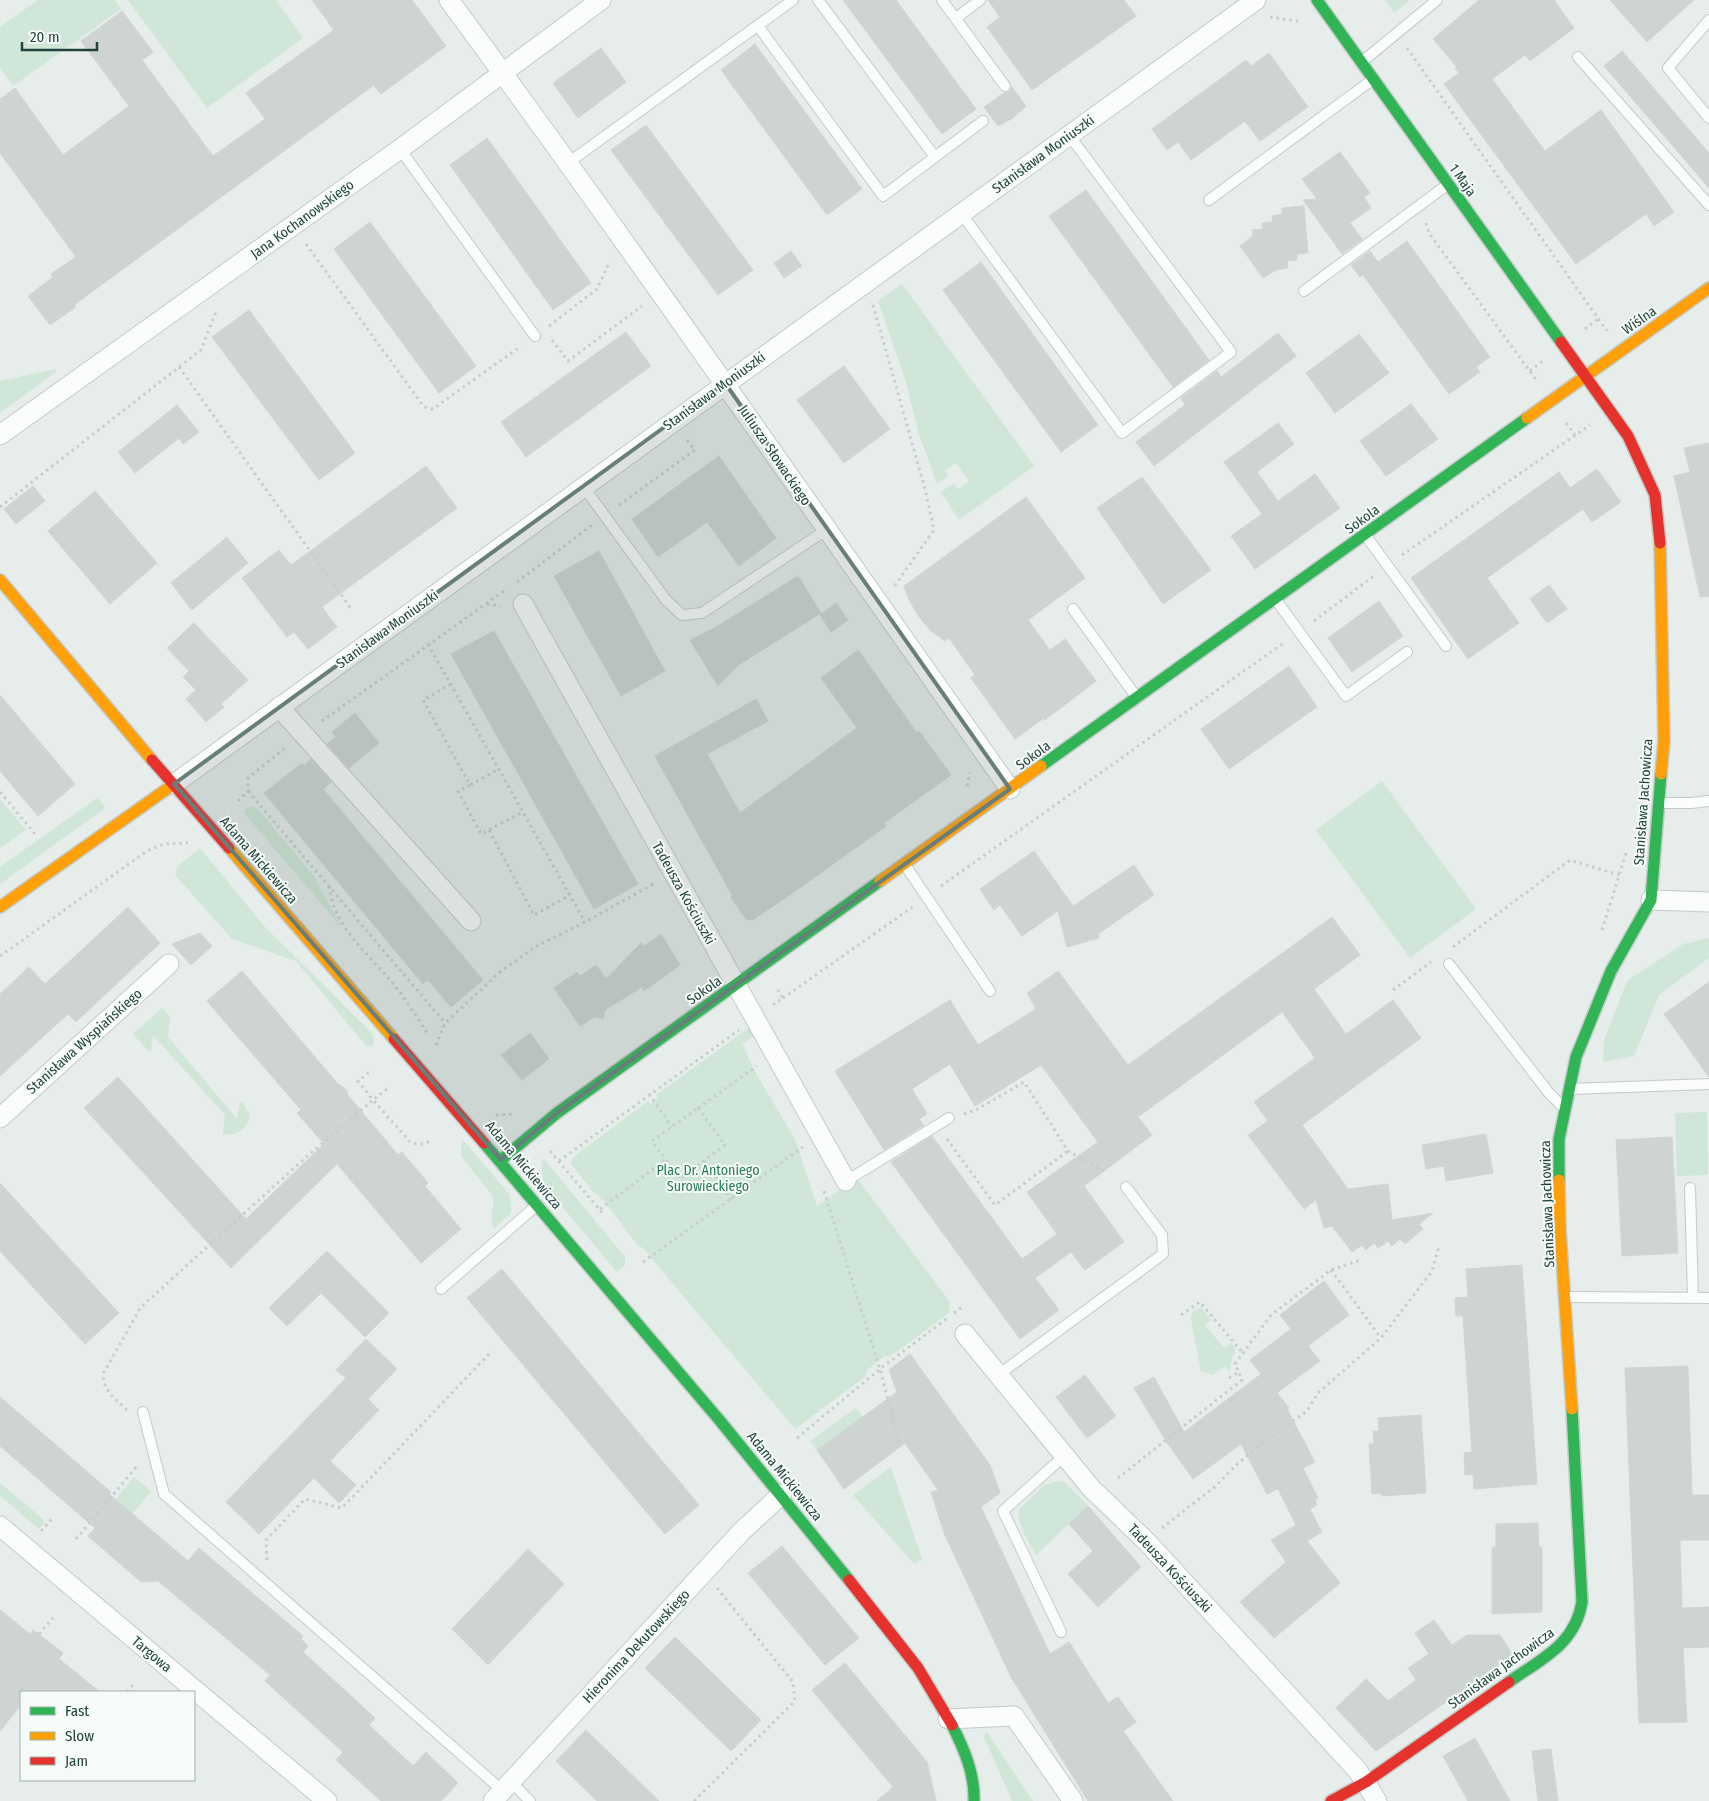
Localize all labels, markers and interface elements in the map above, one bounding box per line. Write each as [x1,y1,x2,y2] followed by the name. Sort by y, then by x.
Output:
[22,20,98,52] scale bar
[30,28,60,46] text: 20 m
[989,112,1098,197] street label: Stanisława Moniuszki
[1445,161,1480,200] street label: 1 Maja
[247,176,357,263] street label: Jana Kochanowskiego
[1619,302,1660,338] street label: Wiślna
[660,349,769,434] street label: Stanisława Moniuszki
[735,402,815,509] street label: Juliusza Słowackiego
[1342,501,1383,538] street label: Sokola
[333,587,442,672] street label: Stanisława Moniuszki
[1013,737,1054,774] street label: Sokola
[1631,738,1656,866] street label: Stanisława Jachowicza
[216,813,301,908] street label: Adama Mickiewicza
[648,839,719,948] street label: Tadeusza Kościuszki
[684,972,725,1008] street label: Sokola
[23,985,146,1098] street label: Stanisława Wyspiańskiego
[482,1118,566,1213] street label: Adama Mickiewicza
[1537,1140,1558,1268] street label: Stanisława Jachowicza
[656,1162,760,1195] park label: Plac Dr. Antoniego Surowieckiego
[743,1428,826,1525] street label: Adama Mickiewicza
[1124,1521,1215,1616] street label: Tadeusza Kościuszki
[579,1586,693,1707] street label: Hieronima Dekutowskiego
[1445,1624,1558,1713] street label: Stanisława Jachowicza
[128,1633,175,1676] street label: Targowa
[20,1691,195,1781] legend
[65,1702,89,1720] text: Fast
[65,1727,94,1745] text: Slow
[65,1752,88,1770] text: Jam

